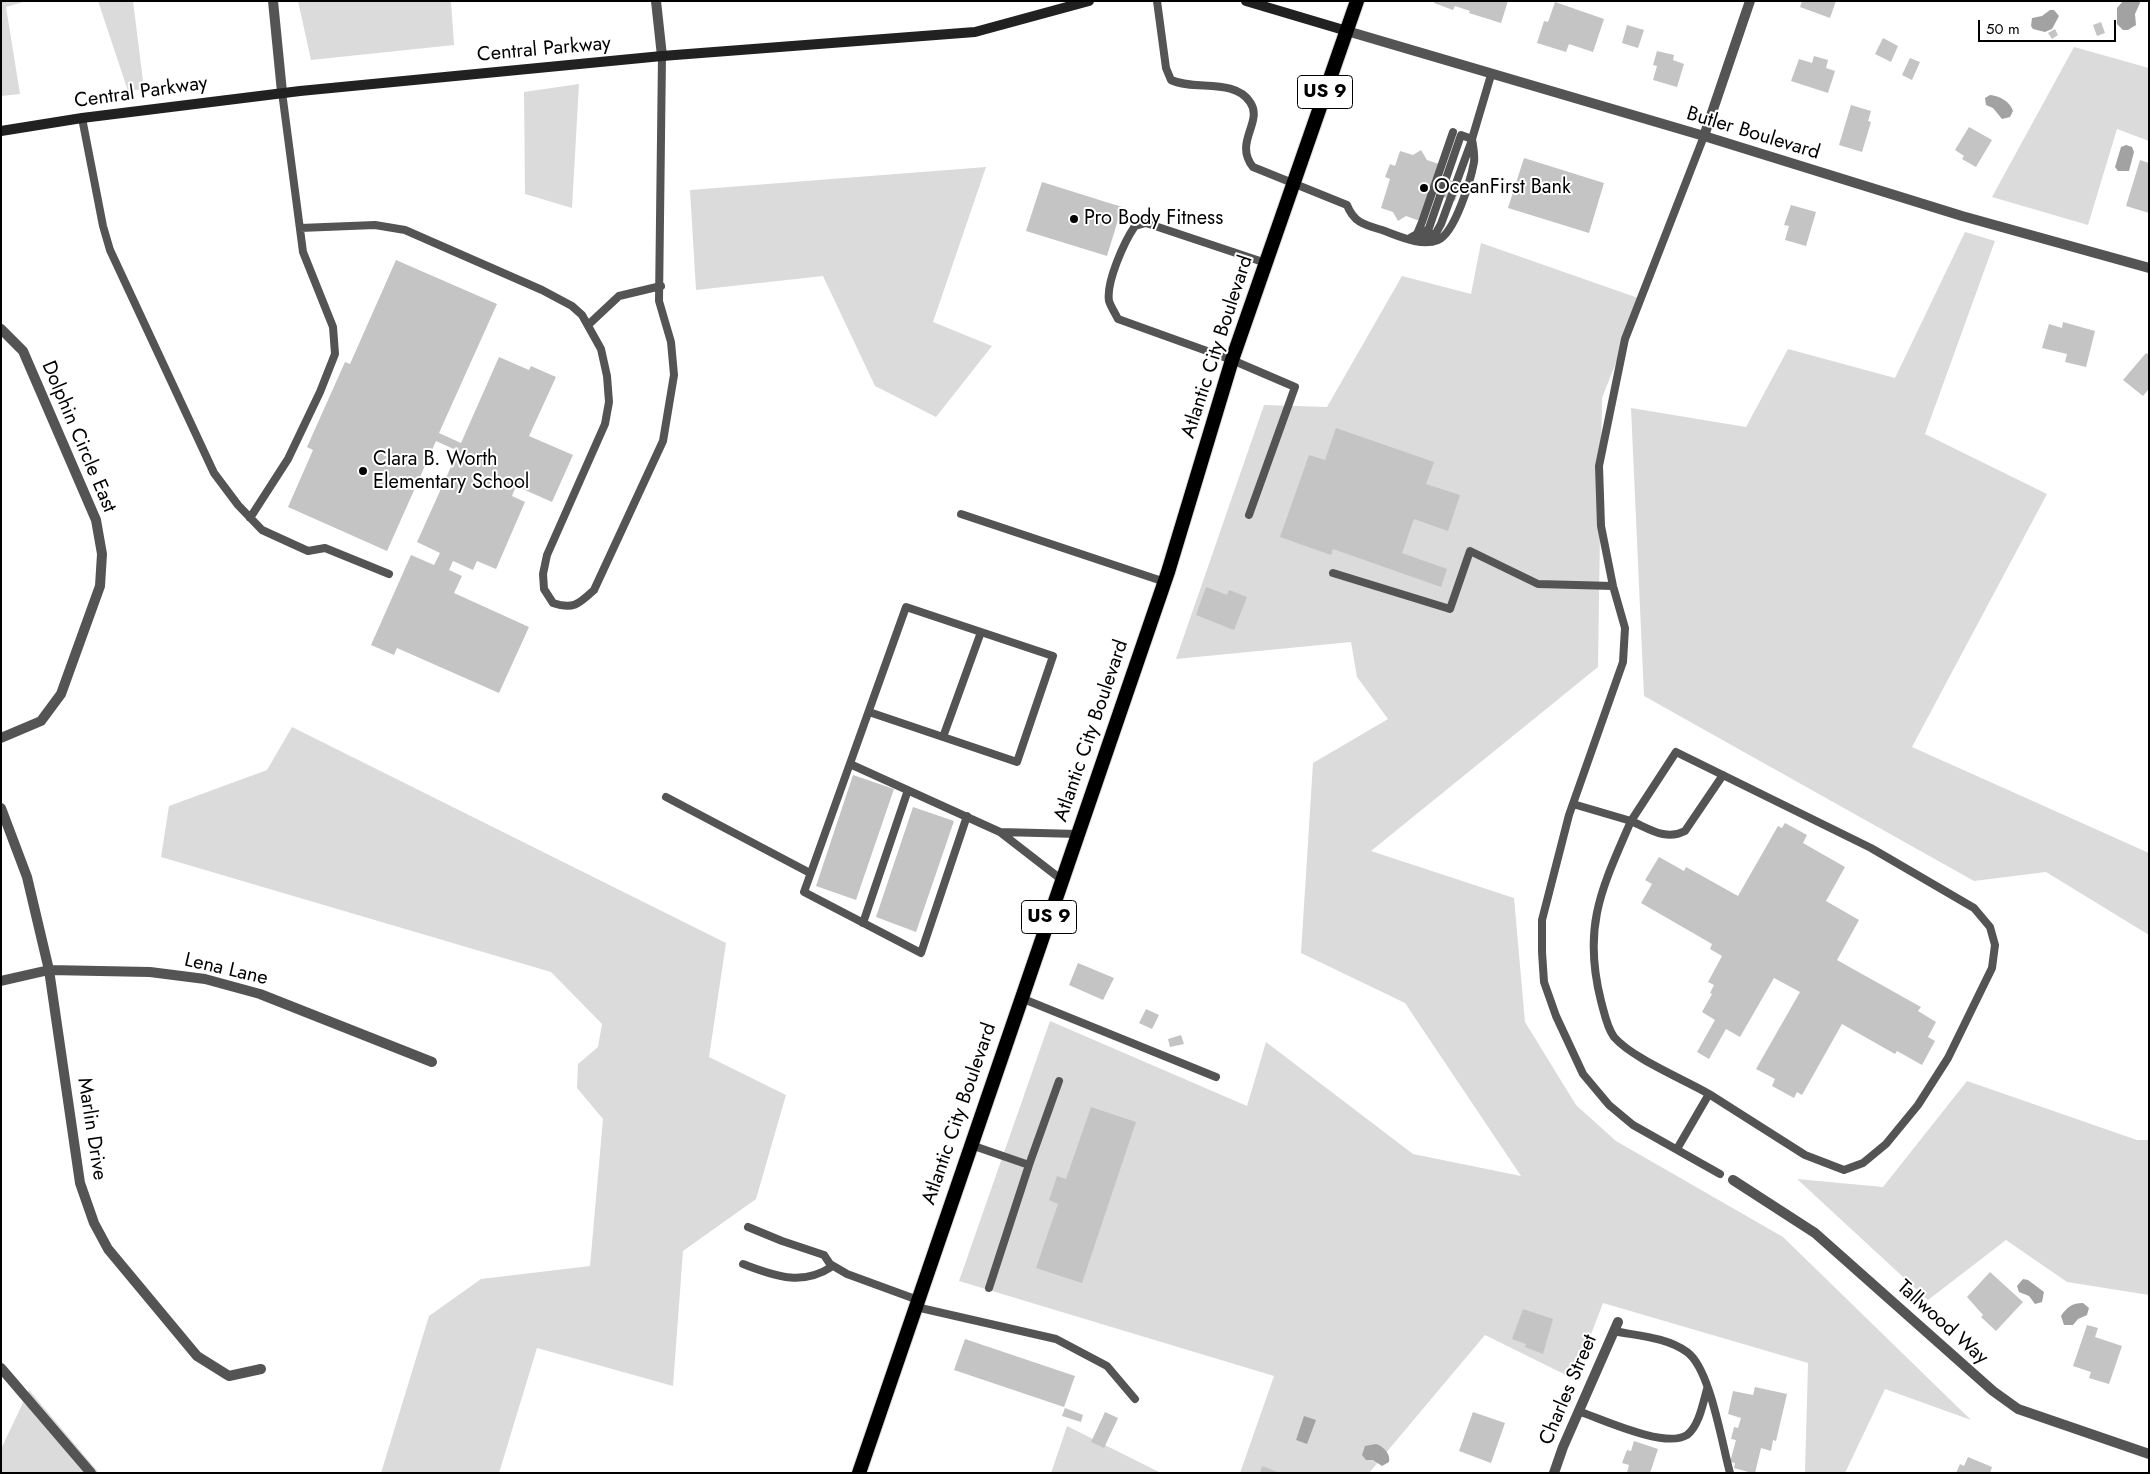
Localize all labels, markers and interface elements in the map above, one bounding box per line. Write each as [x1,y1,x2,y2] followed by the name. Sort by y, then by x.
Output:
[1980,10,2118,42] scale bar
[1986,18,2020,40] text: 50 m
[476,32,612,68] street label: Central Parkway
[73,72,209,114] street label: Central Parkway
[1298,75,1352,108] road number: US 9
[1683,102,1823,166] street label: Butler Boulevard
[1434,176,1571,200] place label: OceanFirst Bank
[1418,182,1430,194] marker: OceanFirst Bank
[1084,207,1223,231] place label: Pro Body Fitness
[1068,213,1080,225] marker: Pro Body Fitness
[1177,253,1259,441] street label: Atlantic City Boulevard
[35,358,121,516] street label: Dolphin Circle East
[373,448,529,495] place label: Clara B. Worth Elementary School
[357,465,369,477] marker: Clara B. Worth Elementary School
[1050,637,1134,825] street label: Atlantic City Boulevard
[1022,900,1076,934] road number: US 9
[182,949,270,991] street label: Lena Lane
[918,1020,1002,1208] street label: Atlantic City Boulevard
[71,1076,111,1182] street label: Marlin Drive
[1891,1276,1993,1370] street label: Tallwood Way
[1535,1331,1603,1449] street label: Charles Street

